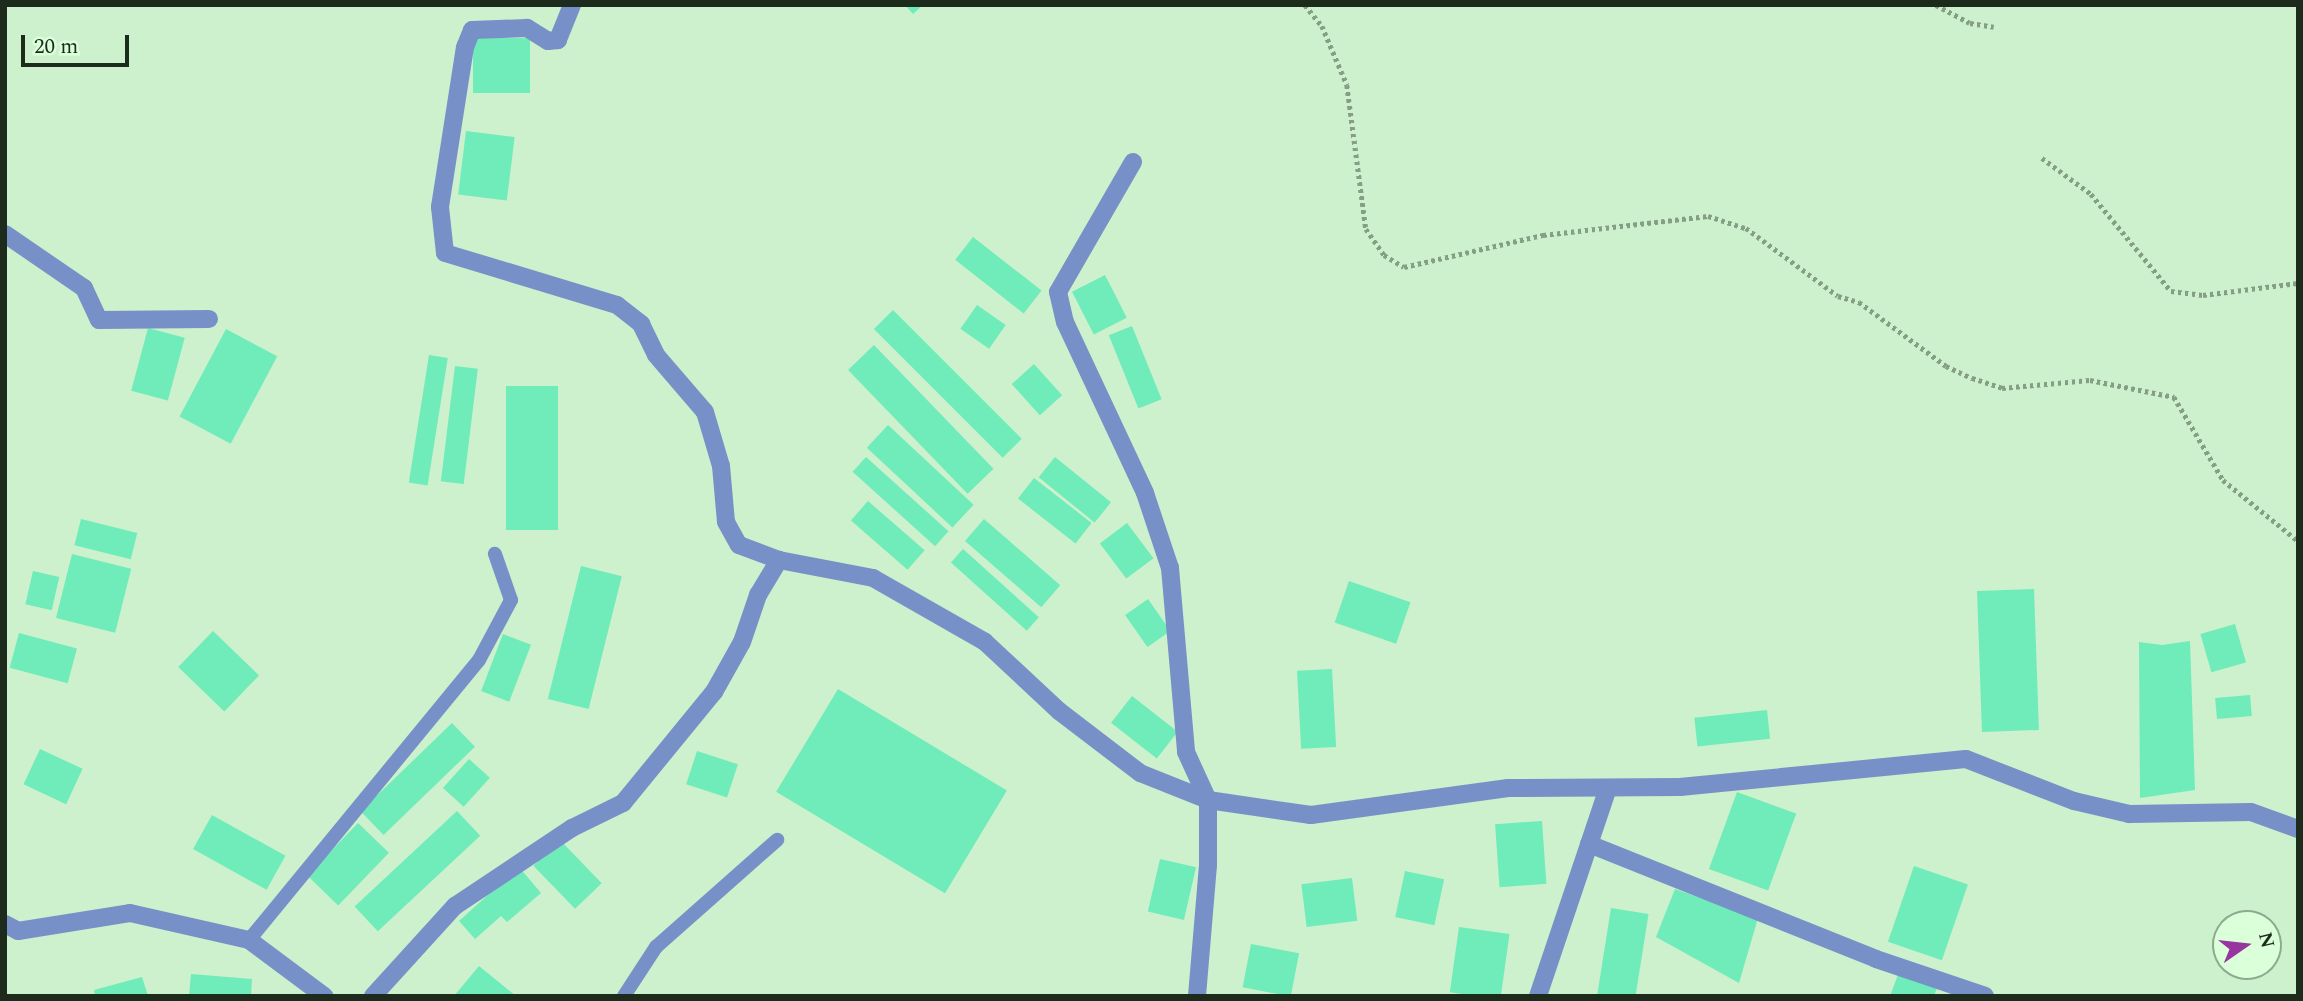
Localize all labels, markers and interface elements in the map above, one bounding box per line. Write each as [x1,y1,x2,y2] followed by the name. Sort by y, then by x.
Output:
[24,21,133,65] scale bar
[34,31,78,63] text: 20 m
[2212,910,2282,980] north arrow
[2250,929,2282,951] text: N

